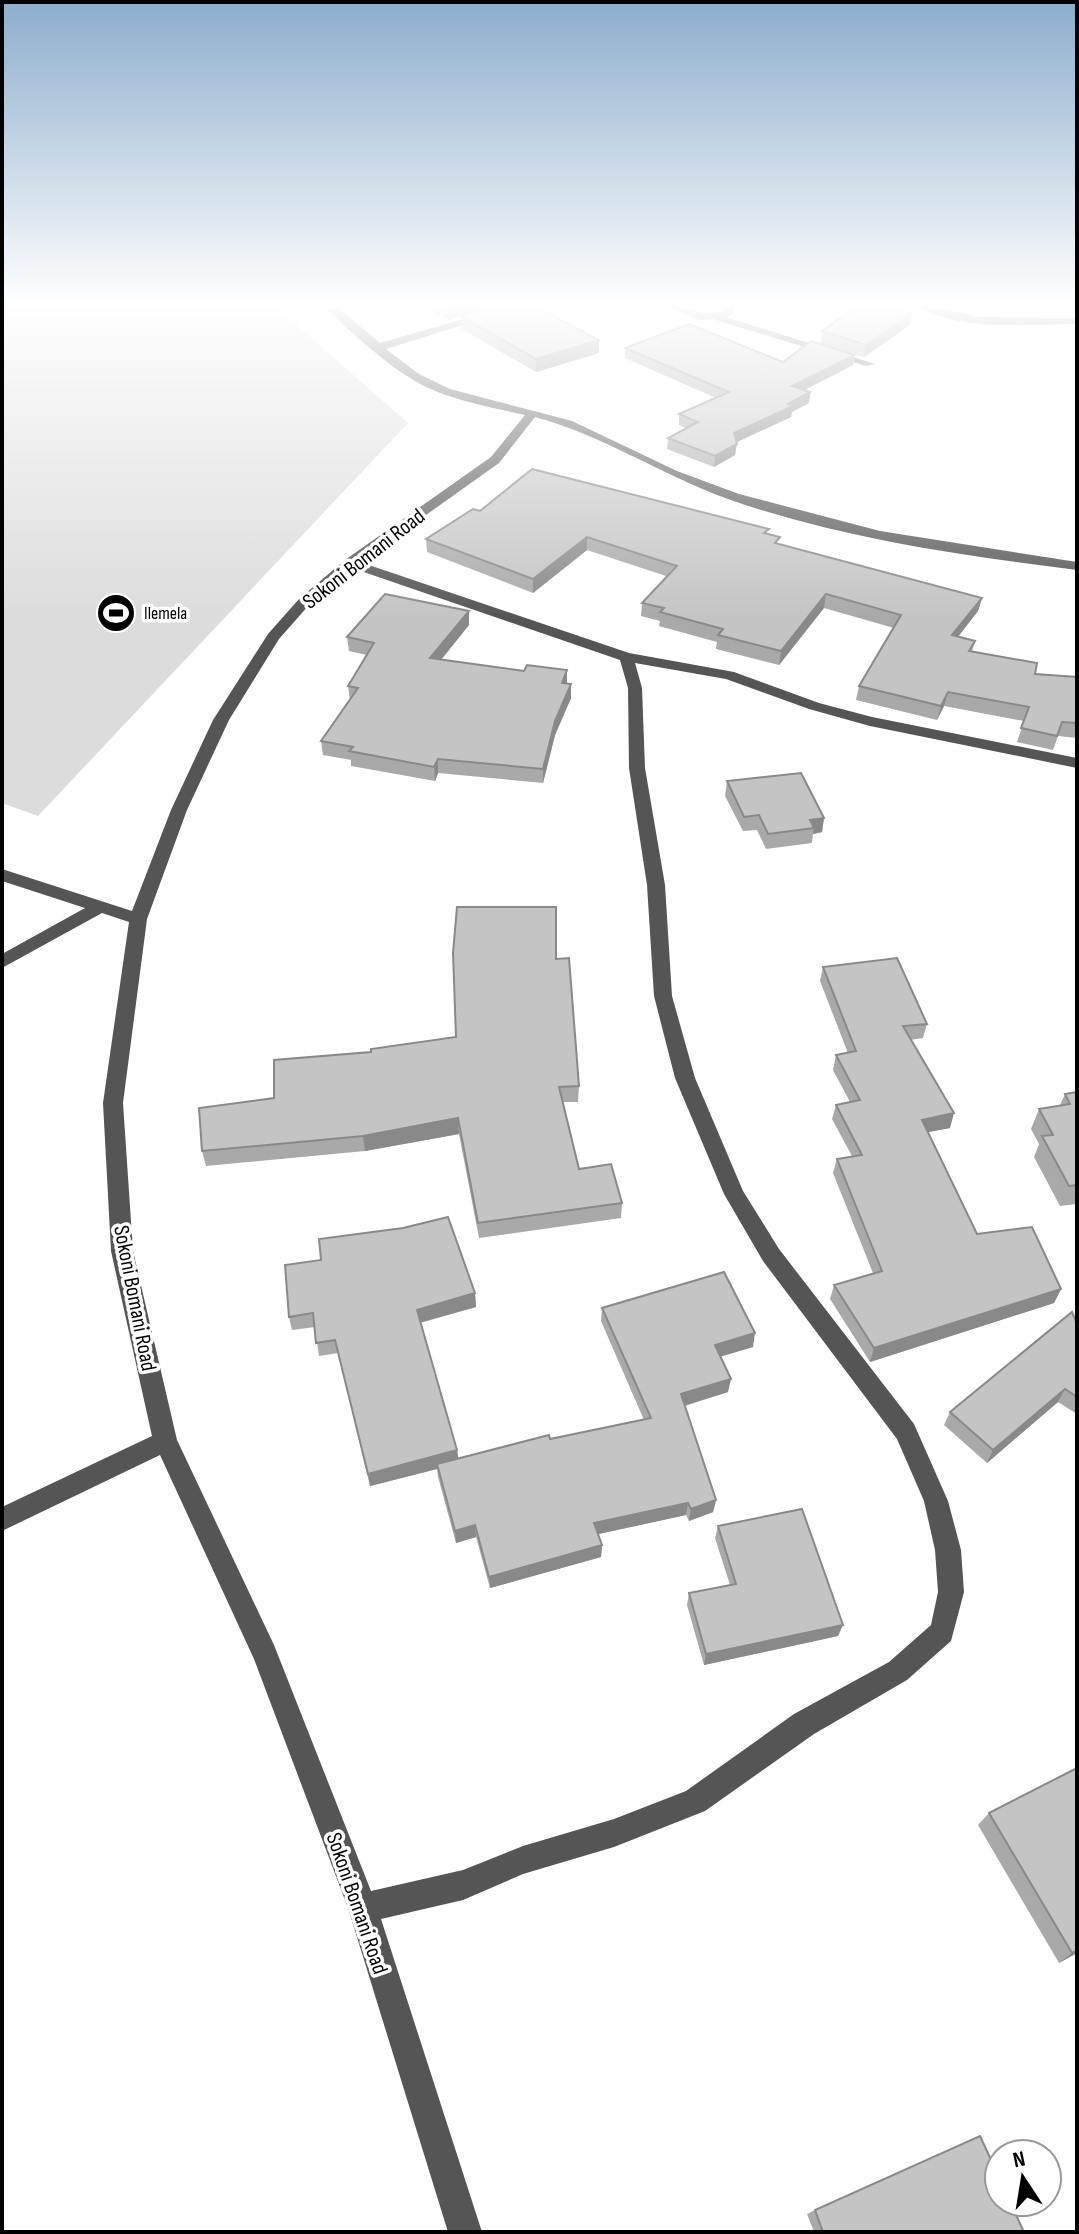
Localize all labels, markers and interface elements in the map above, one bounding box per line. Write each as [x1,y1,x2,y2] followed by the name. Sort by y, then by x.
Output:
[297,503,431,615] street label: Sokoni Bomani Road
[95,592,137,634] sports icon: Ilemela
[144,603,187,624] place label: Ilemela
[107,1223,162,1373] street label: Sokoni Bomani Road
[320,1829,393,1978] street label: Sokoni Bomani Road
[983,2138,1063,2218] north arrow
[1011,2145,1028,2174] text: N

